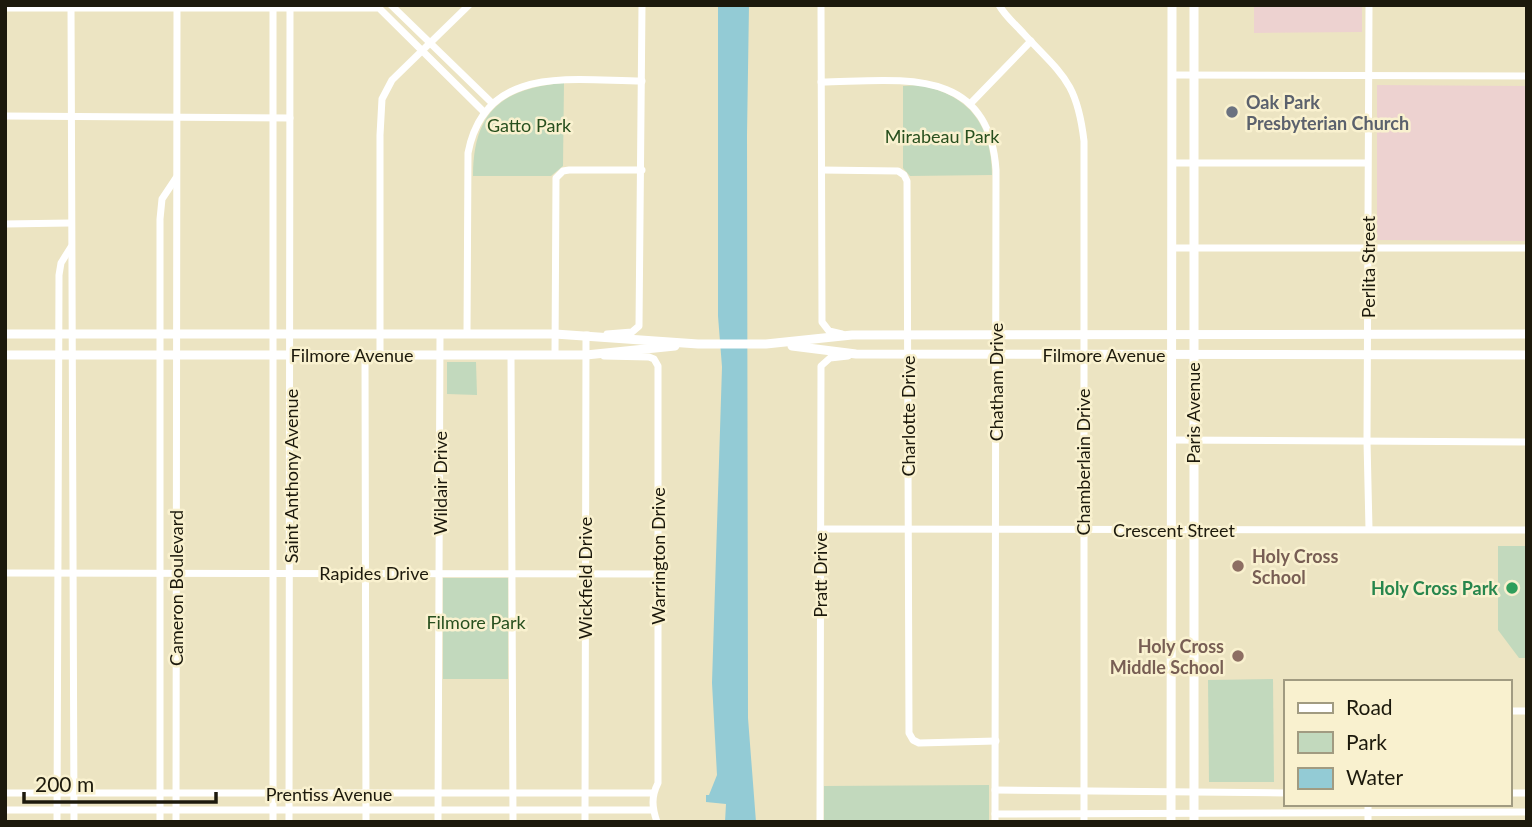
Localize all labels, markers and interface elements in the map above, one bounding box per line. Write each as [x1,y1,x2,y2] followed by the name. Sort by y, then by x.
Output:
[1246,91,1409,134] place label: Oak Park Presbyterian Church
[1224,104,1240,120] marker: Oak Park Presbyterian Church
[487,114,572,136] park label: Gatto Park
[885,125,1000,147] park label: Mirabeau Park
[1357,215,1379,318] street label: Perlita Street
[985,323,1007,441] street label: Chatham Drive
[290,344,414,366] street label: Filmore Avenue
[1042,344,1166,366] street label: Filmore Avenue
[897,355,919,477] street label: Charlotte Drive
[1182,362,1204,464] street label: Paris Avenue
[1072,388,1094,536] street label: Chamberlain Drive
[280,389,302,563] street label: Saint Anthony Avenue
[429,431,451,535] street label: Wildair Drive
[647,487,669,625] street label: Warrington Drive
[165,510,187,666] street label: Cameron Boulevard
[574,517,596,639] street label: Wickfield Drive
[1113,519,1235,541] street label: Crescent Street
[809,532,831,618] street label: Pratt Drive
[1252,545,1338,588] place label: Holy Cross School
[1230,558,1246,574] marker: Holy Cross School
[319,562,429,584] street label: Rapides Drive
[1371,577,1498,599] place label: Holy Cross Park
[1504,580,1520,596] marker: Holy Cross Park
[426,611,526,633] park label: Filmore Park
[1110,635,1224,678] place label: Holy Cross Middle School
[1230,648,1246,664] marker: Holy Cross Middle School
[1284,680,1511,806] legend
[1346,694,1393,719] text: Road
[1346,729,1387,754] text: Park
[24,760,217,804] scale bar
[1346,764,1403,789] text: Water
[35,771,94,796] text: 200 m
[266,783,392,805] street label: Prentiss Avenue

